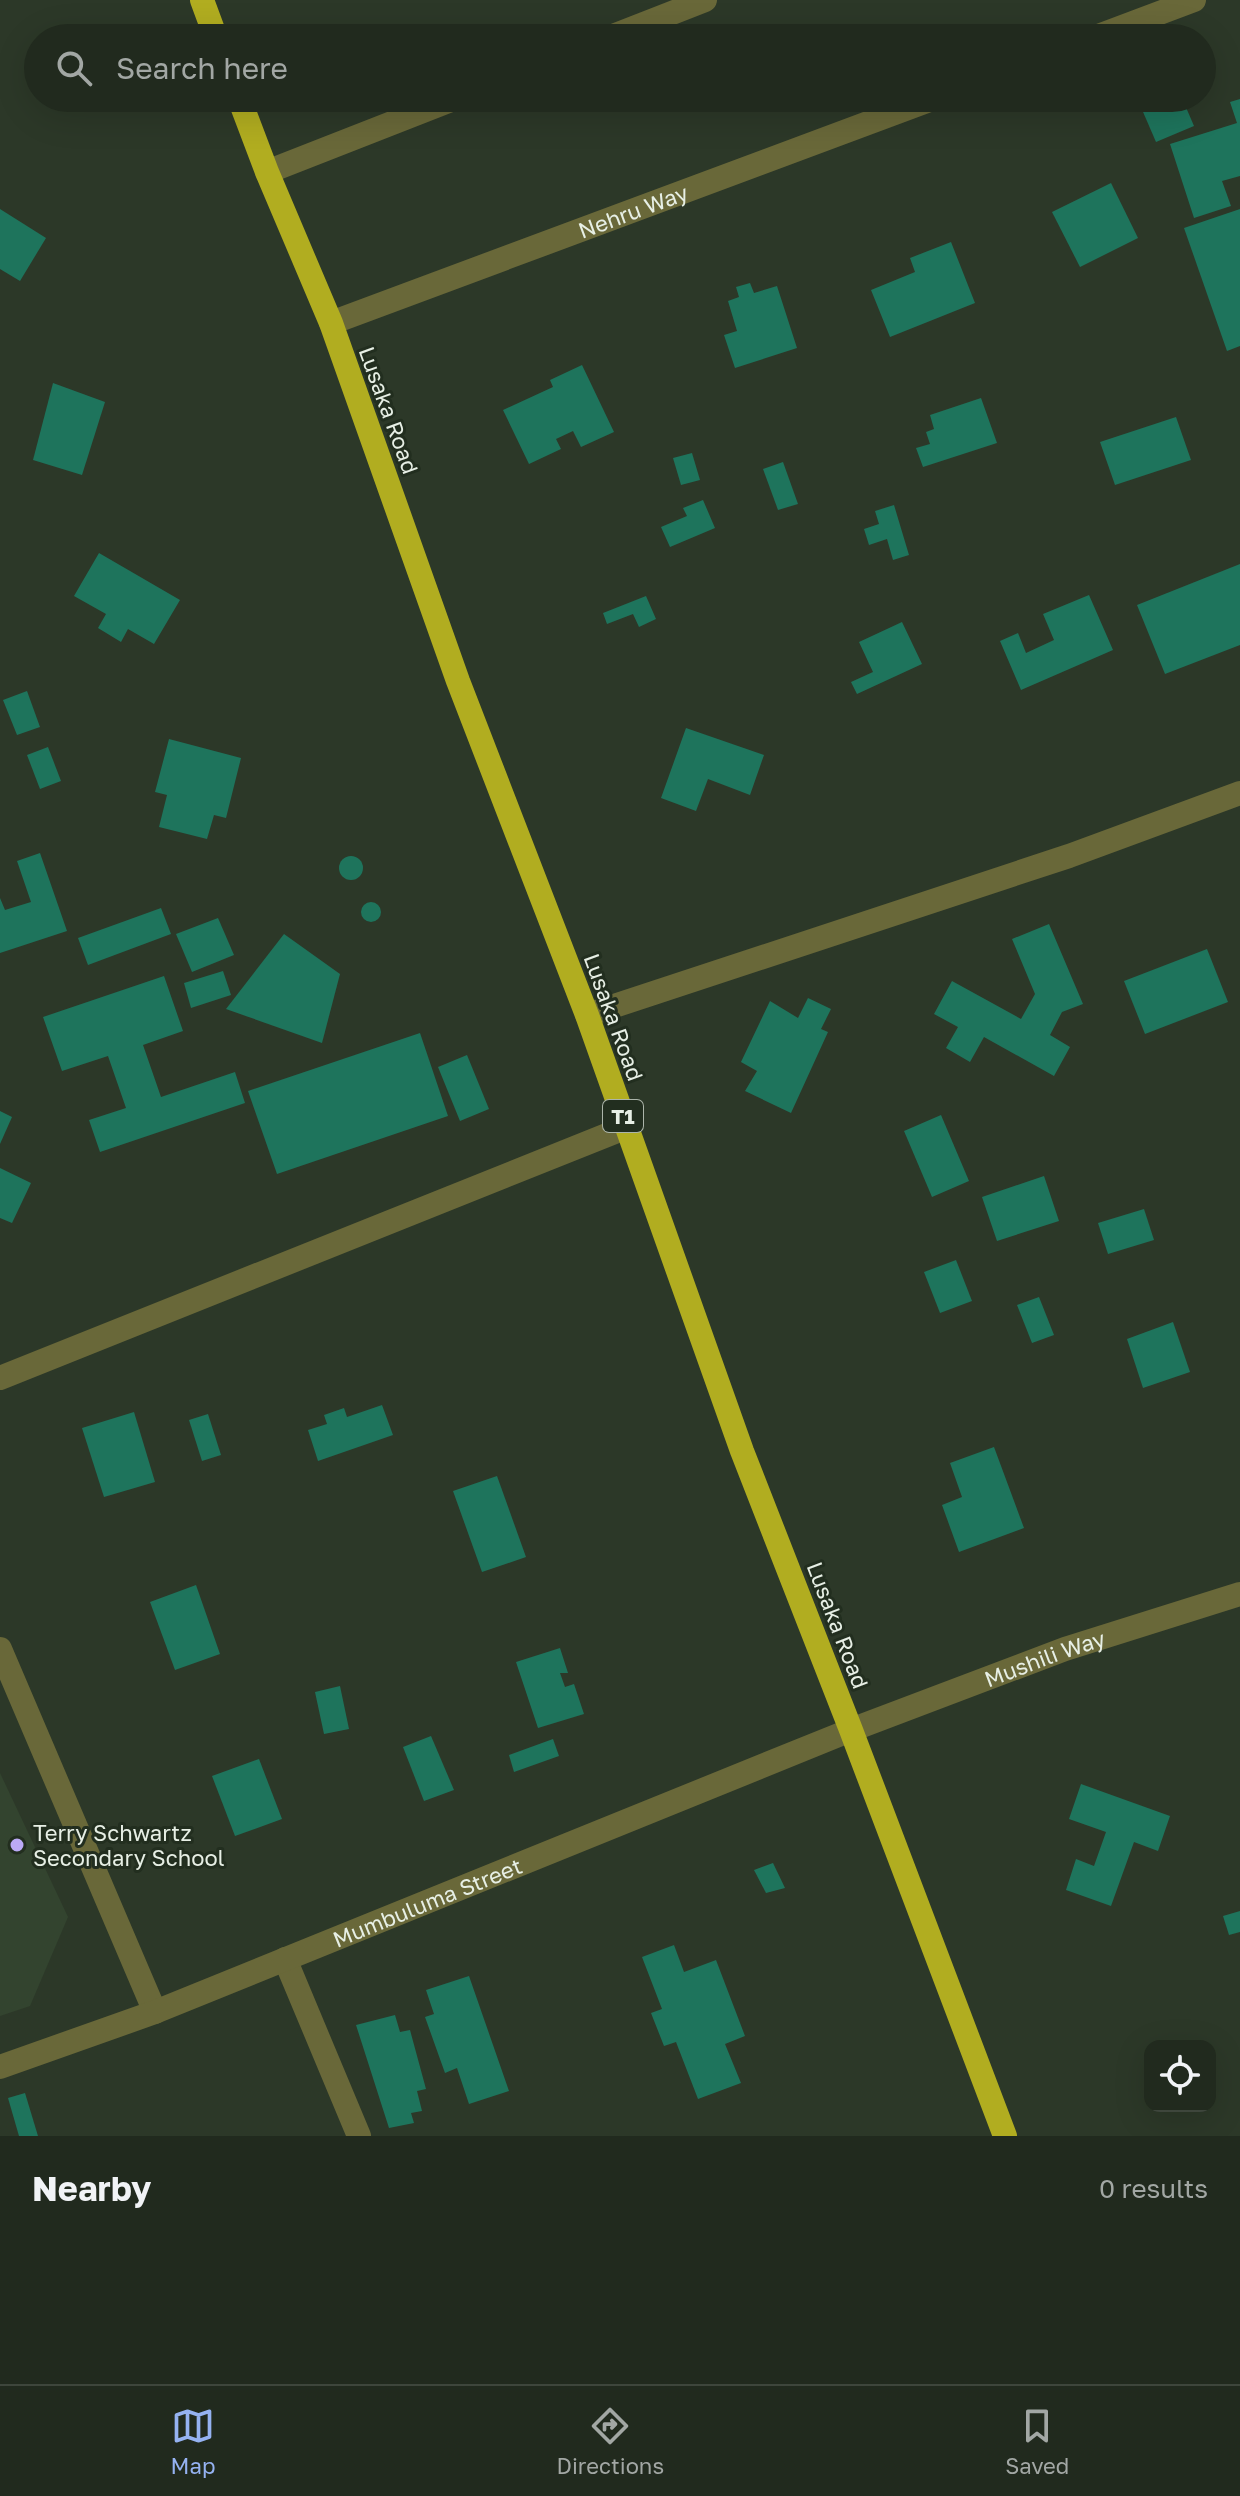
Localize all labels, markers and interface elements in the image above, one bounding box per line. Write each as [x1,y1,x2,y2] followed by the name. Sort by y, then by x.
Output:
[24,24,1216,112] search box
[52,46,96,90] icon: search
[116,50,288,86] text: Search here
[574,178,691,243] street label: Nehru Way
[353,343,425,477] street label: Lusaka Road
[578,950,650,1084] street label: Lusaka Road
[603,1100,643,1132] road number: T1
[801,1558,875,1692] street label: Lusaka Road
[980,1624,1108,1692] street label: Mushili Way
[33,1819,225,1871] place label: Terry Schwartz Secondary School
[8,1836,26,1854] marker: Terry Schwartz Secondary School
[329,1851,526,1952] street label: Mumbuluma Street
[1144,2040,1216,2112] map controls
[1144,2040,1216,2112] button: locate
[32,2168,152,2208] text: Nearby
[1099,2173,1208,2204] text: 0 results
[171,2404,215,2479] tab: Map
[557,2404,664,2479] tab: Directions
[1005,2404,1069,2479] tab: Saved

